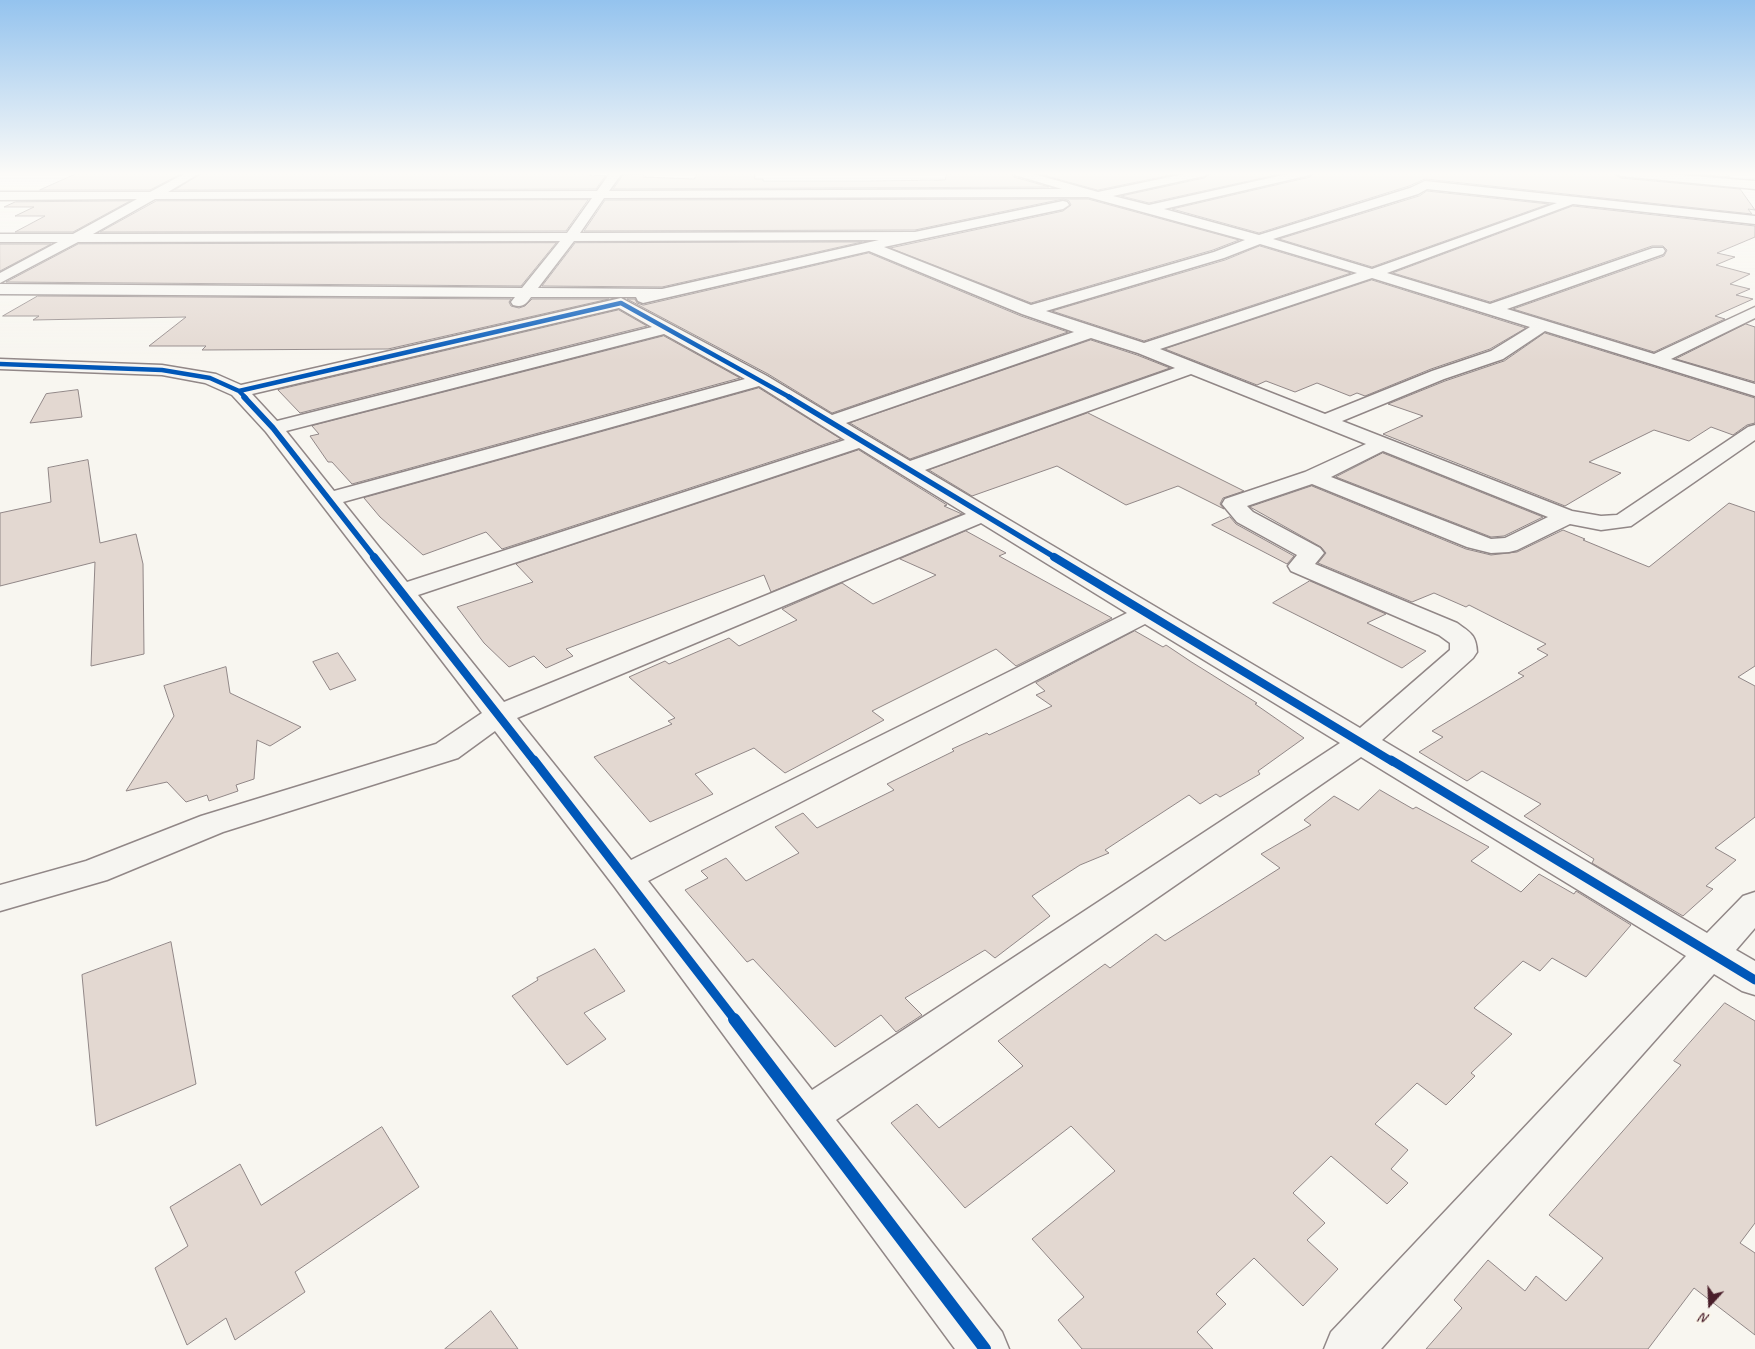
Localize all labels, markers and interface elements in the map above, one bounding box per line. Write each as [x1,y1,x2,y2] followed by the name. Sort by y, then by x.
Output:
[1685,1279,1735,1329] north arrow
[1698,1309,1712,1328] text: N

